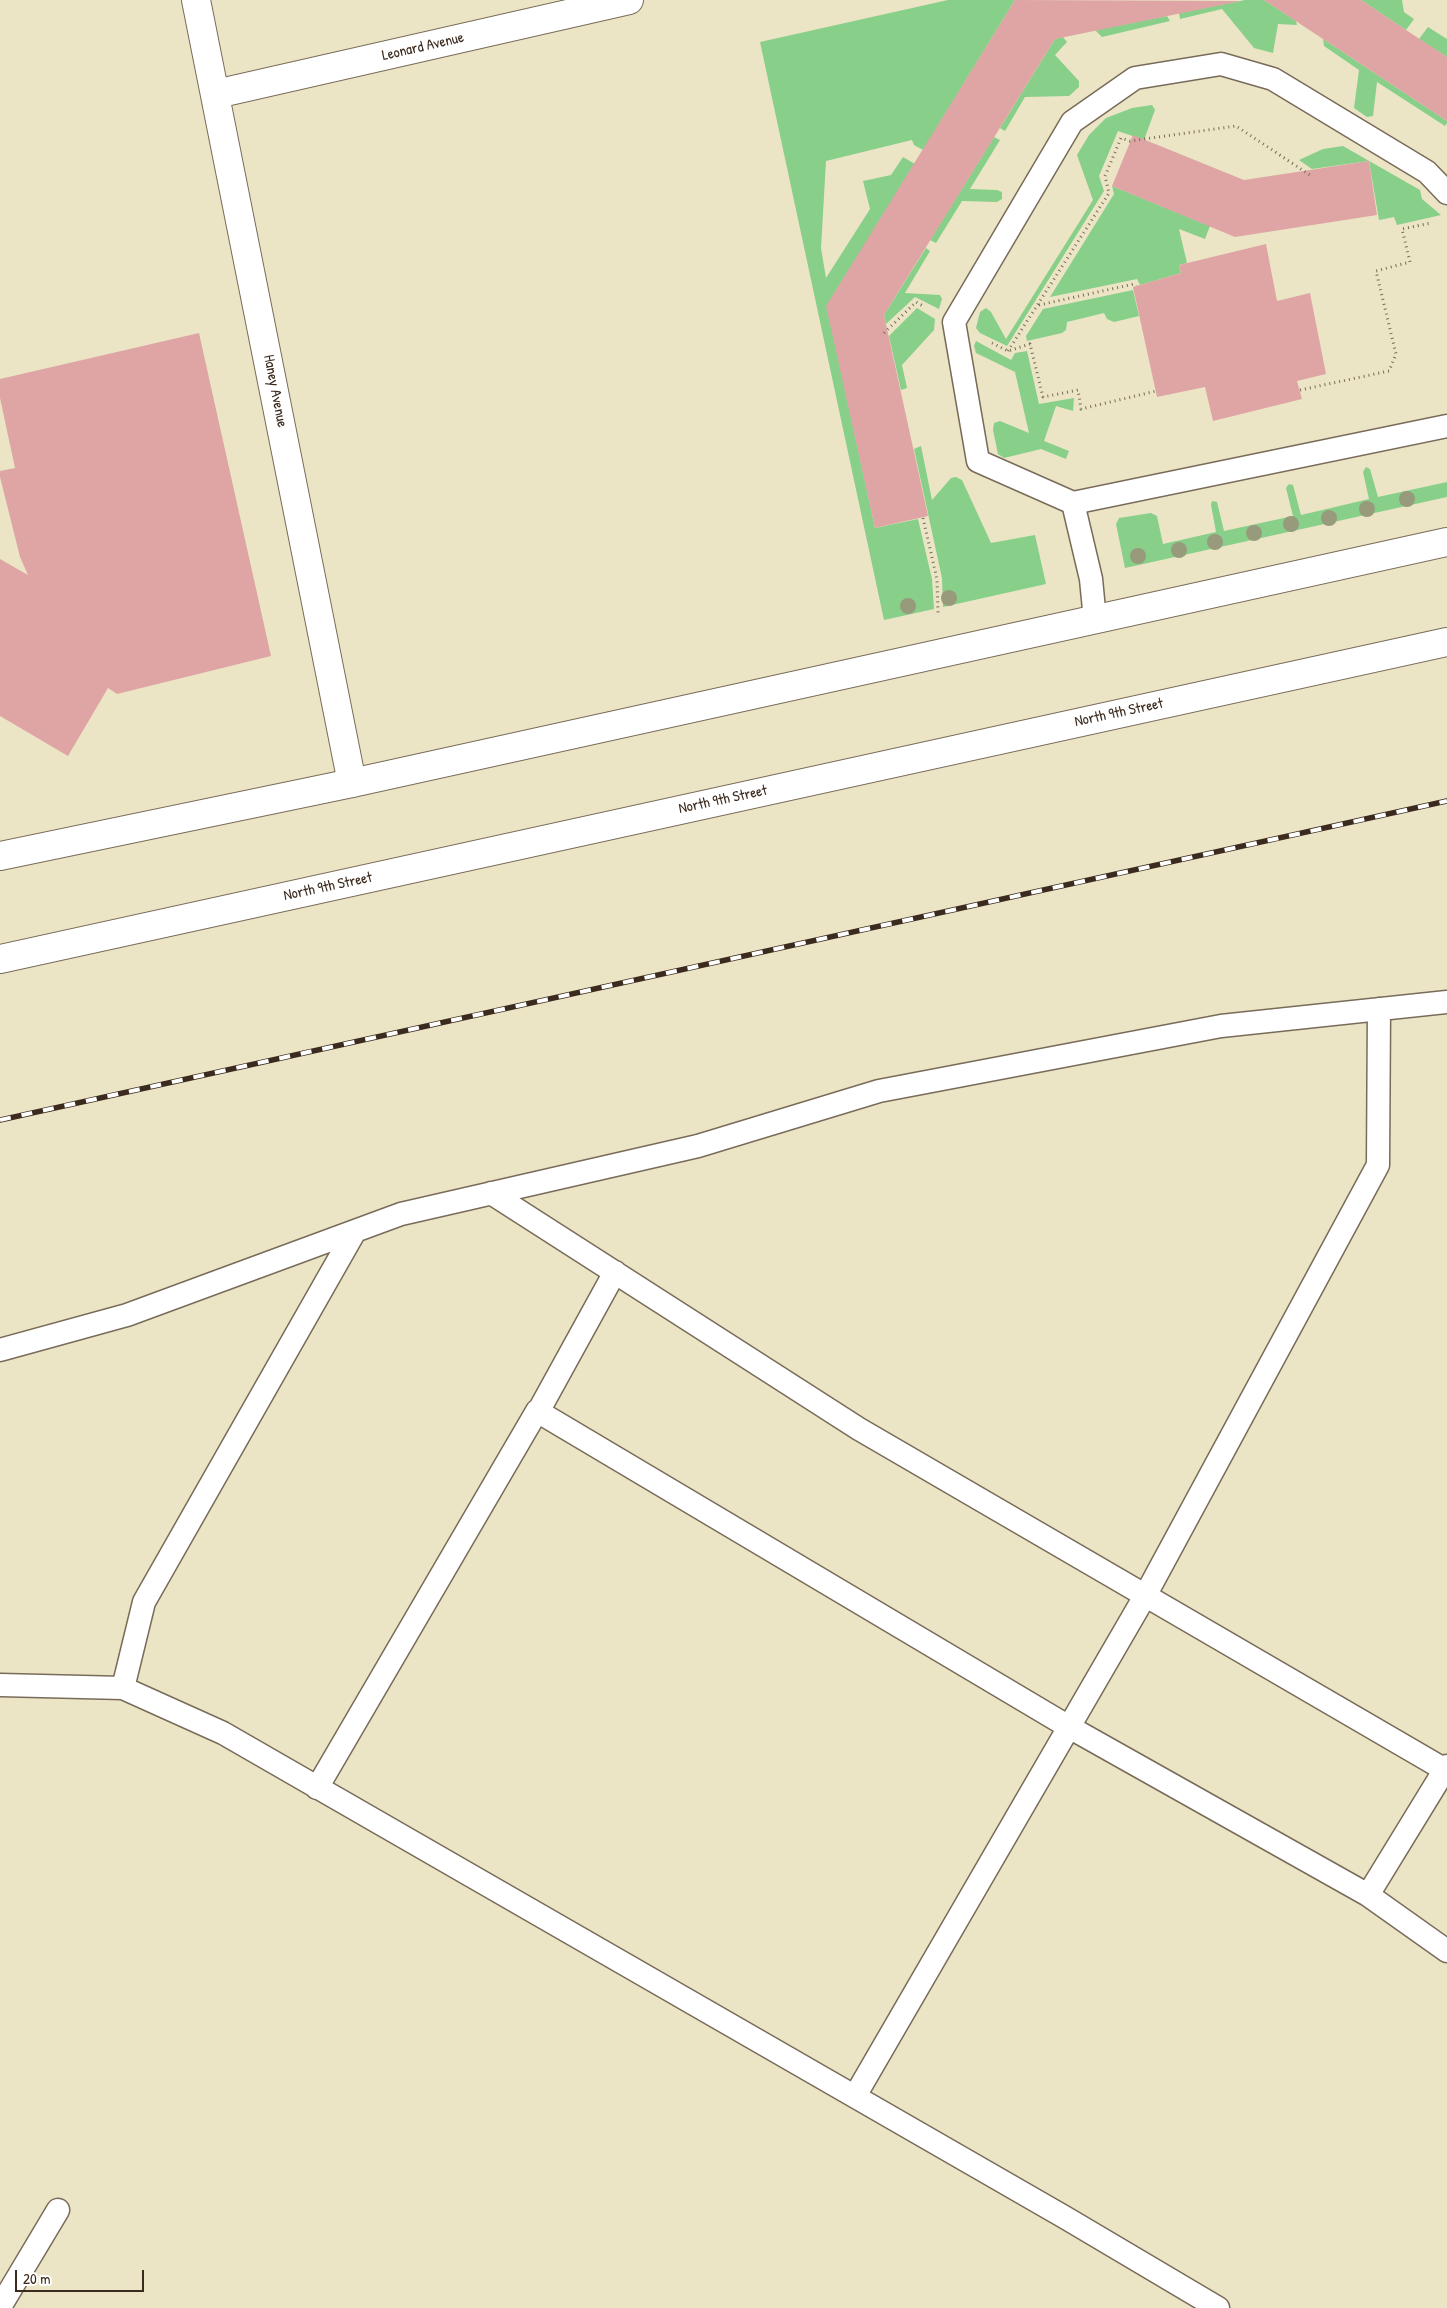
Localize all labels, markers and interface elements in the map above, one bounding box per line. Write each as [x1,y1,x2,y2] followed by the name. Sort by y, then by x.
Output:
[380,29,466,65] street label: Leonard Avenue
[259,353,291,429] street label: Haney Avenue
[1073,695,1165,731] street label: North 9th Street
[677,782,769,818] street label: North 9th Street
[282,869,374,905] street label: North 9th Street
[18,2260,146,2292] scale bar
[23,2268,50,2289] text: 20 m

